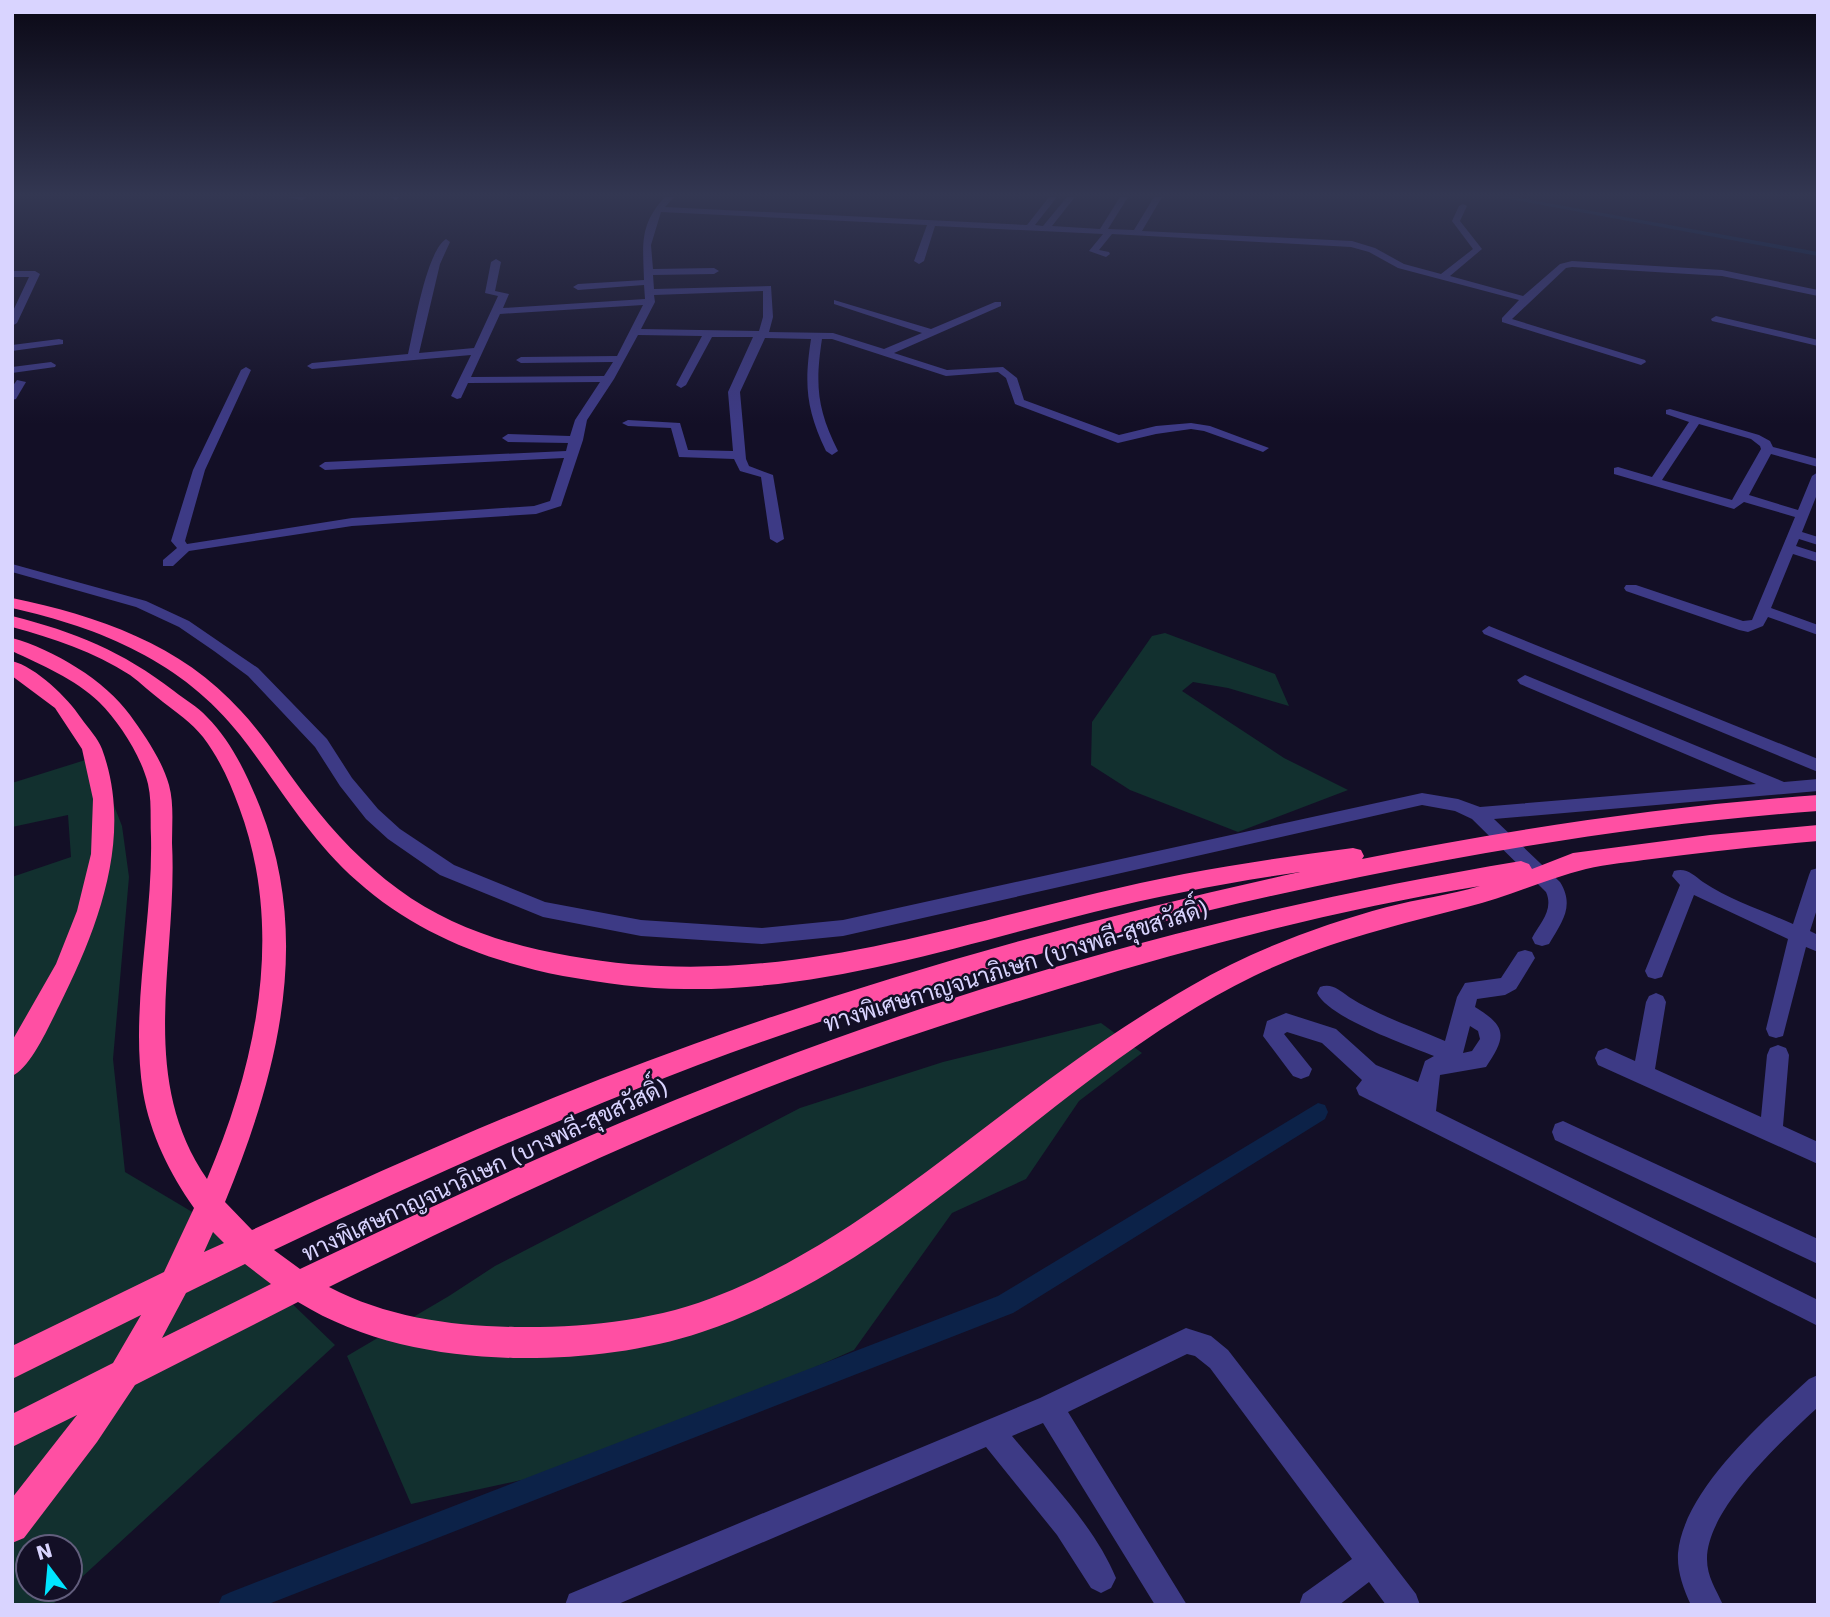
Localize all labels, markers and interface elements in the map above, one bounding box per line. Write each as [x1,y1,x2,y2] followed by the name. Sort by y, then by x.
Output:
[818,886,1212,1040] street label: ทางพิเศษกาญจนาภิเษก (บางพลี-สุขสวัสดิ์)
[294,1065,673,1269] street label: ทางพิเศษกาญจนาภิเษก (บางพลี-สุขสวัสดิ์)
[14,1533,84,1603] north arrow
[34,1539,55,1564] text: N

